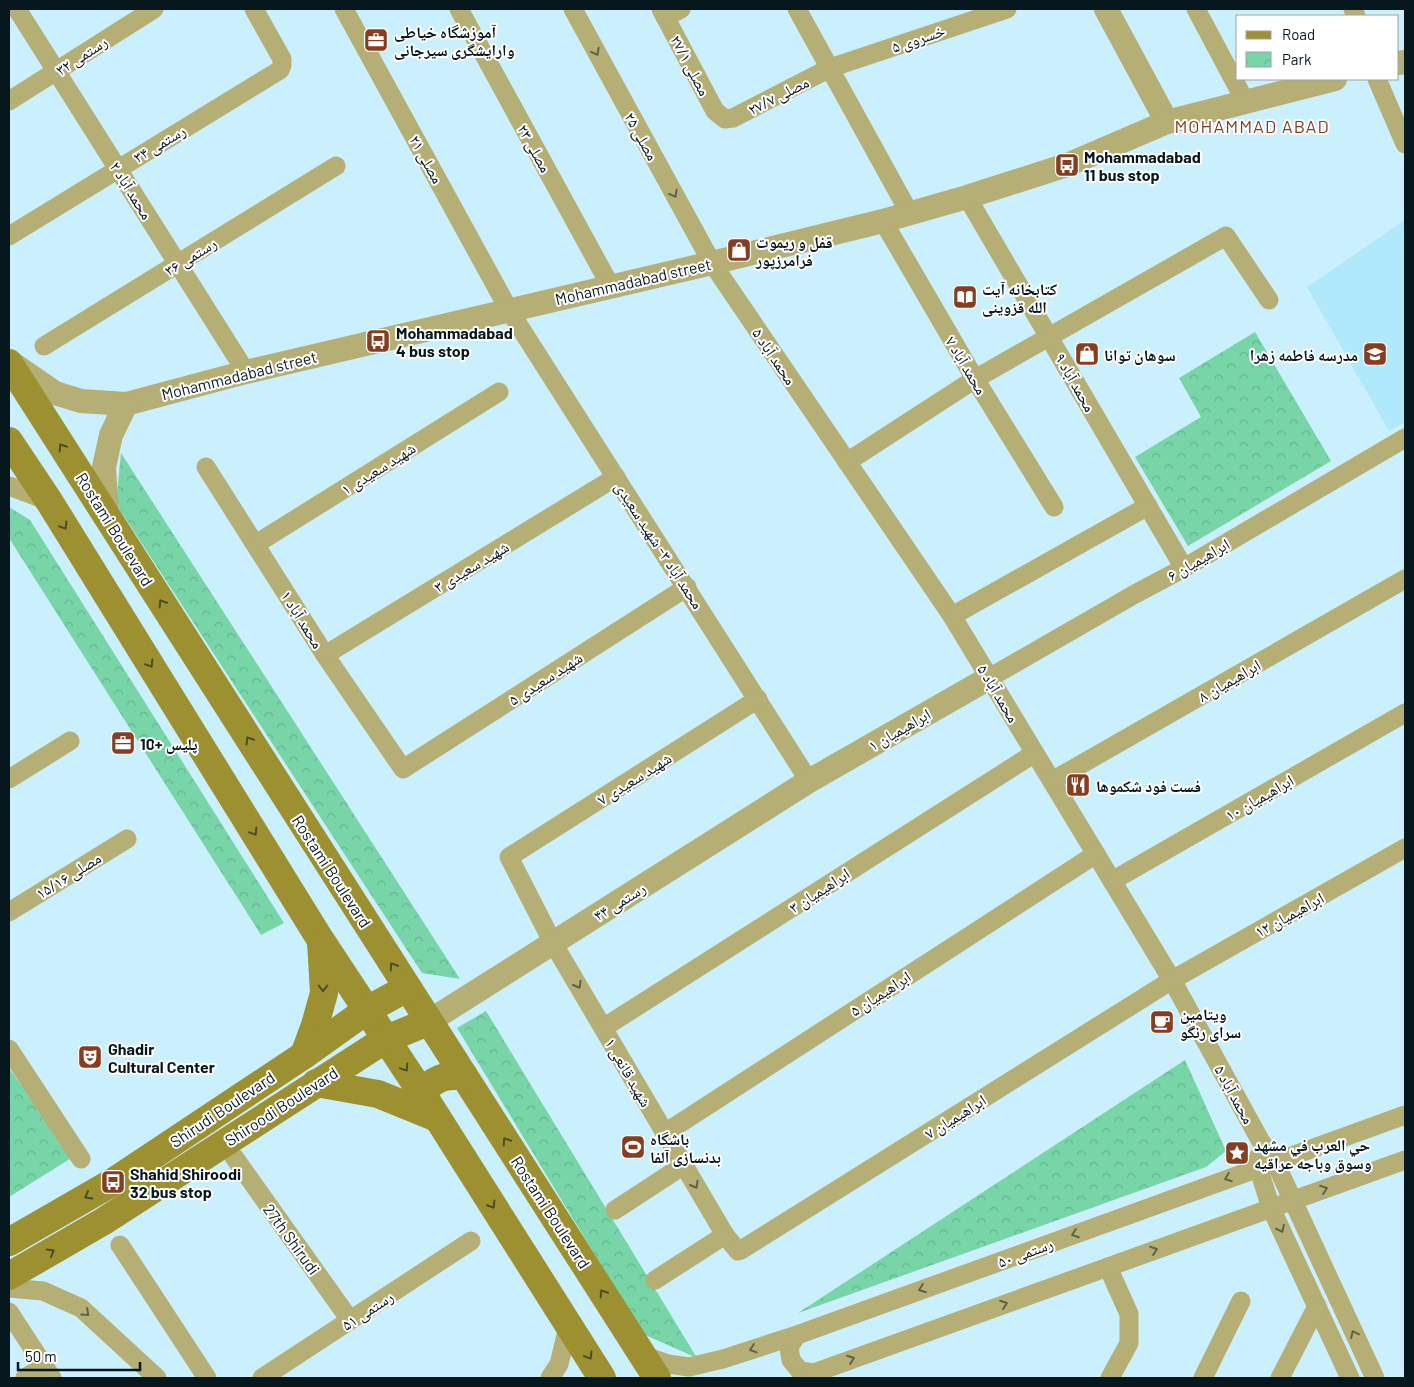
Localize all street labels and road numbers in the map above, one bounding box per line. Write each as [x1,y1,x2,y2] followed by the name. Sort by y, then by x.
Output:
[889,20,948,58] street label: خسروی ۵
[52,31,111,80] street label: رستمی ۳۲
[665,31,715,99] street label: مصلی ۲۷/۱
[744,72,813,120] street label: مصلی ۲۷/۷
[619,109,663,164] street label: مصلی ۲۵
[129,120,190,168] street label: رستمی ۳۴
[512,121,556,176] street label: مصلی ۲۳
[404,132,448,187] street label: مصلی ۲۱
[106,158,157,223] street label: محمد آباد ۲
[161,233,221,281] street label: رستمی ۳۶
[553,254,713,308] street label: Mohammadabad street
[749,324,801,388] street label: محمد آباد ۵
[942,332,992,398] street label: محمد آباد ۷
[159,347,319,403] street label: Mohammadabad street
[1051,349,1100,415] street label: محمد آباد ۹
[337,438,420,500] street label: شهید سعیدی ۱
[72,469,158,589] street label: Rostami Boulevard
[610,478,708,613] street label: محمد آباد ۳- شهید سعیدی
[1164,534,1233,586] street label: ابراهیمیان ۶
[430,536,513,597] street label: شهید سعیدی ۳
[277,587,328,652] street label: محمد آباد ۱
[505,647,586,711] street label: شهید سعیدی ۵
[1195,655,1264,707] street label: ابراهیمیان ۸
[974,660,1024,726] street label: محمد آباد ۵
[865,704,934,756] street label: ابراهیمیان ۱
[593,748,676,810] street label: شهید سعیدی ۷
[1221,770,1298,826] street label: ابراهیمیان ۱۰
[289,811,375,931] street label: Rostami Boulevard
[32,848,105,904] street label: مصلی ۱۵/۱۶
[785,863,854,918] street label: ابراهیمیان ۳
[590,878,650,926] street label: رستمی ۴۴
[1251,887,1328,942] street label: ابراهیمیان ۱۲
[846,966,915,1021] street label: ابراهیمیان ۵
[600,1034,656,1111] street label: شهید قانعی ۱
[1211,1061,1259,1127] street label: محمد آباد ۵
[221,1062,341,1150] street label: Shiroodi Boulevard
[166,1067,278,1151] street label: Shirudi Boulevard
[921,1090,990,1144] street label: ابراهیمیان ۷
[508,1152,594,1272] street label: Rostami Boulevard
[260,1200,324,1278] street label: 27th Shirudi
[995,1233,1056,1273] street label: رستمی ۵۰
[338,1286,397,1335] street label: رستمی ۵۱

